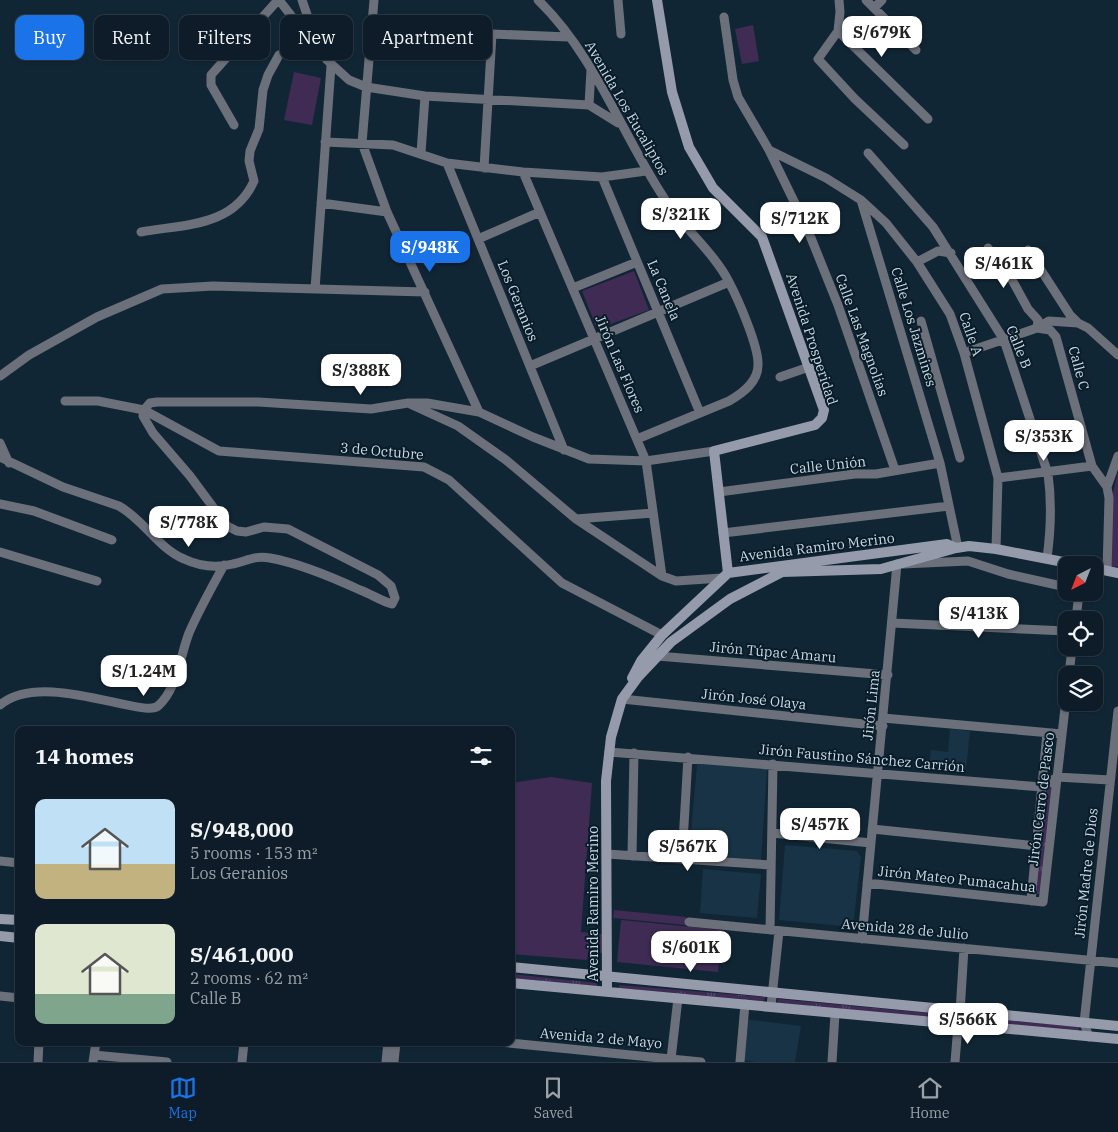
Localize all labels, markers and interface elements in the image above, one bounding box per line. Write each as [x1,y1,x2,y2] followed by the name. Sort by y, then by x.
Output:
[15,15,84,60] chip: Buy
[94,15,169,60] chip: Rent
[179,15,270,60] chip: Filters
[280,15,353,60] chip: New
[363,15,492,60] chip: Apartment
[841,15,923,58] pin: S/679K
[853,22,911,42] text: S/679K
[581,37,673,179] street label: Avenida Los Eucaliptos
[640,198,722,240] pin: S/321K
[759,202,841,244] pin: S/712K
[652,204,710,224] text: S/321K
[771,208,829,228] text: S/712K
[389,230,471,273] pin: S/948K
[401,237,459,257] text: S/948K
[963,246,1045,289] pin: S/461K
[975,253,1033,273] text: S/461K
[643,257,685,323] street label: La Canela
[494,258,542,344] street label: Los Geranios
[887,265,941,389] street label: Calle Los Jazmines
[782,271,842,408] street label: Avenida Prosperidad
[831,271,893,399] street label: Calle Las Magnolias
[955,310,987,359] street label: Calle A
[591,312,649,416] street label: Jirón Las Flores
[1002,323,1036,371] street label: Calle B
[1065,344,1093,392] street label: Calle C
[320,354,402,396] pin: S/388K
[332,360,390,380] text: S/388K
[1003,420,1085,462] pin: S/353K
[1015,426,1073,446] text: S/353K
[339,438,425,464] street label: 3 de Octubre
[789,452,867,478] street label: Calle Unión
[148,506,230,548] pin: S/778K
[160,512,218,532] text: S/778K
[738,529,896,565] street label: Avenida Ramiro Merino
[1058,556,1102,601] north arrow
[1058,556,1103,711] map controls
[938,596,1020,639] pin: S/413K
[950,603,1008,623] text: S/413K
[1058,611,1103,656] button: locate
[709,637,837,667] street label: Jirón Túpac Amaru
[98,654,190,697] pin: S/1.24M
[112,661,176,681] text: S/1.24M
[1058,666,1103,711] button: layers
[858,668,884,741] street label: Jirón Lima
[701,685,808,714] street label: Jirón José Olaya
[1024,731,1058,867] street label: Jirón Cerro de Pasco
[758,740,966,776] street label: Jirón Faustino Sánchez Carrión
[35,742,134,770] text: 14 homes
[467,742,495,770] icon: filters
[1070,807,1102,939] street label: Jirón Madre de Dios
[779,808,861,850] pin: S/457K
[791,814,849,834] text: S/457K
[190,815,294,843] text: S/948,000
[75,819,135,879] icon: home
[584,826,602,982] street label: Avenida Ramiro Merino
[647,830,729,872] pin: S/567K
[659,836,717,856] text: S/567K
[190,843,318,863] text: 5 rooms · 153 m²
[877,862,1037,896] street label: Jirón Mateo Pumacahua
[190,863,288,883] text: Los Geranios
[841,914,969,944] street label: Avenida 28 de Julio
[650,930,732,973] pin: S/601K
[662,937,720,957] text: S/601K
[190,940,294,968] text: S/461,000
[75,944,135,1004] icon: home
[190,968,308,988] text: 2 rooms · 62 m²
[190,988,242,1008] text: Calle B
[927,1002,1009,1045] pin: S/566K
[939,1009,997,1029] text: S/566K
[539,1024,663,1052] street label: Avenida 2 de Mayo
[168,1074,197,1122] tab: Map
[534,1074,573,1122] tab: Saved
[910,1074,950,1122] tab: Home

